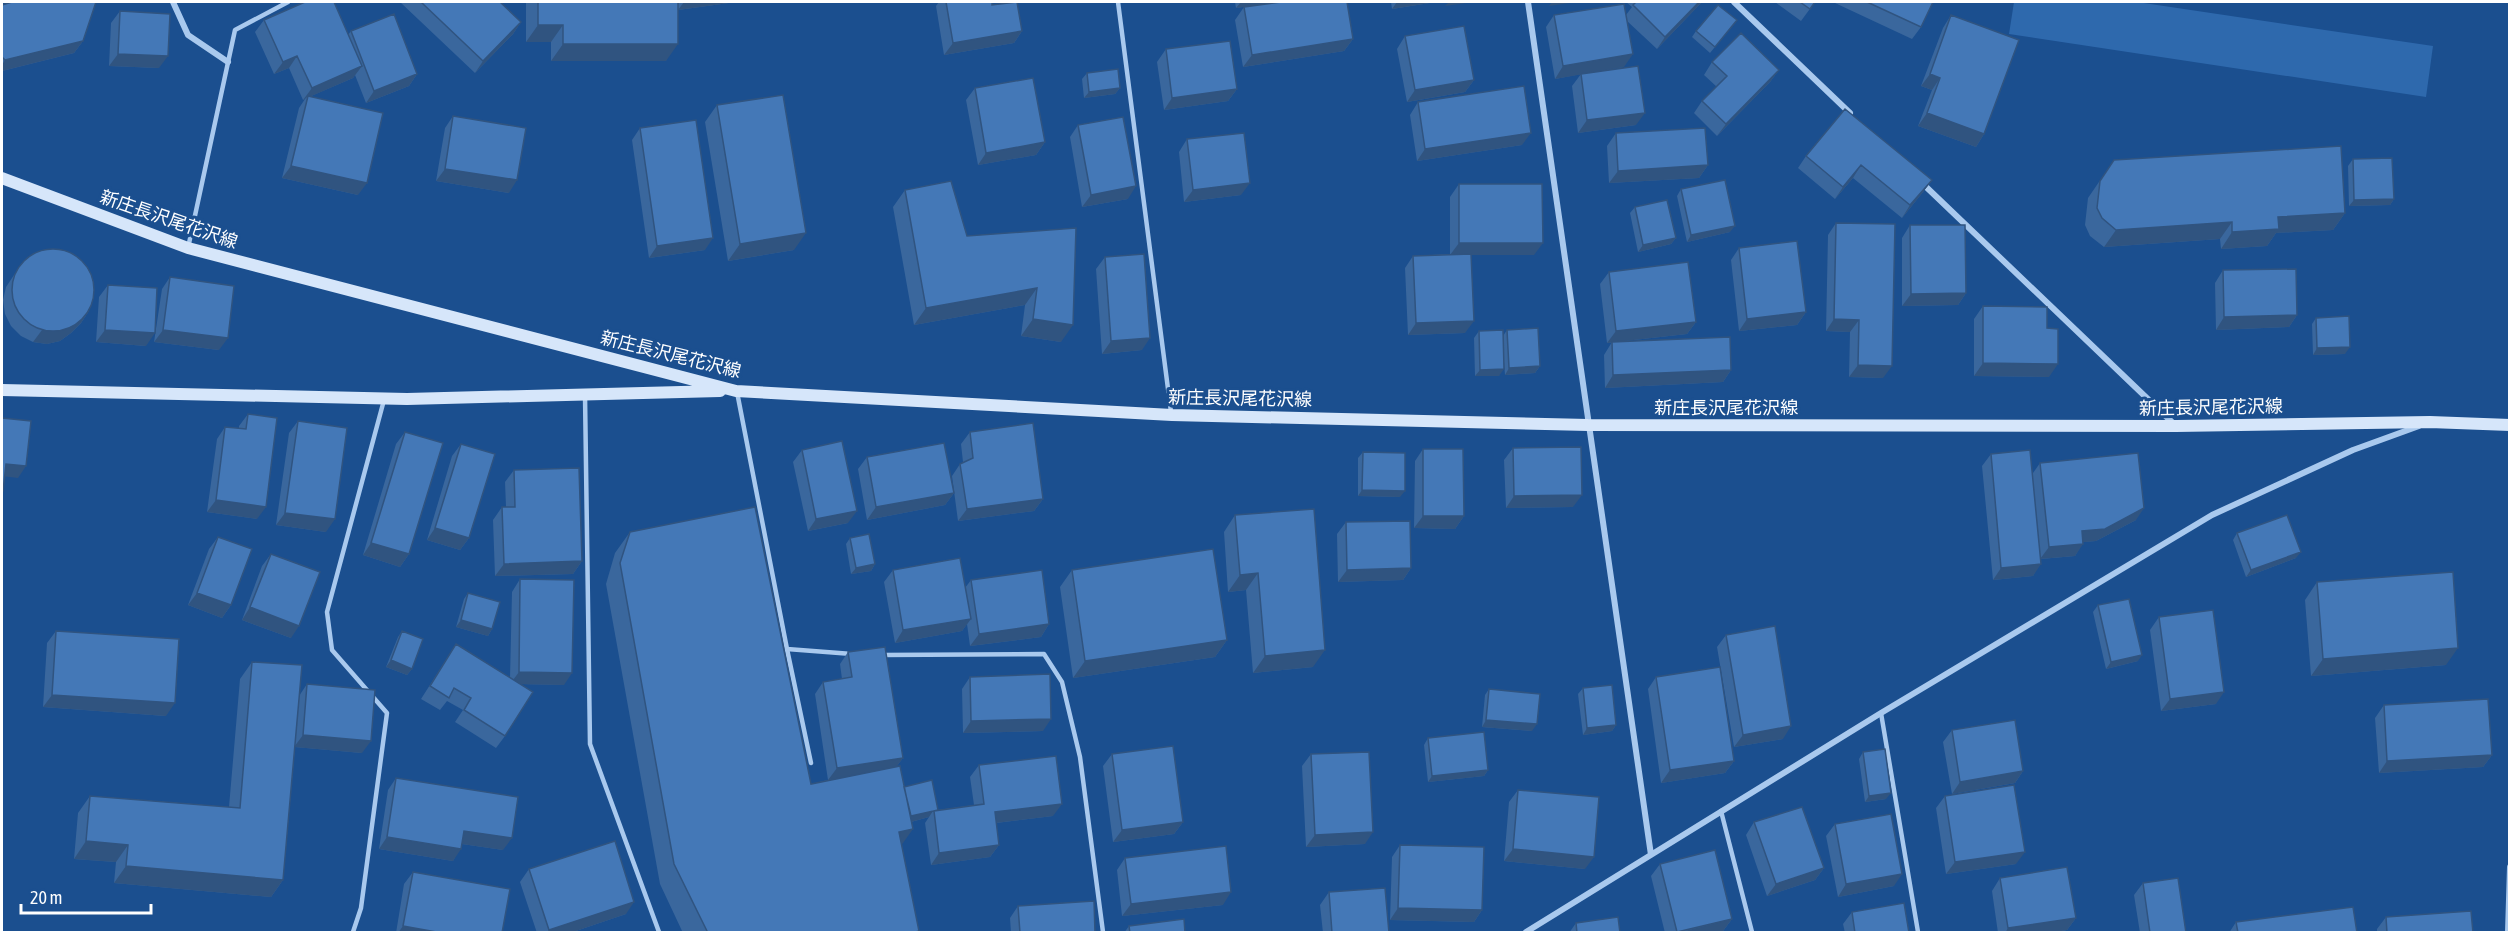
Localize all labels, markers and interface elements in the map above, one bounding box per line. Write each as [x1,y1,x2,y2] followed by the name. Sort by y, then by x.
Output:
[98,186,240,252] street label: 新庄長沢尾花沢線
[599,326,743,382] street label: 新庄長沢尾花沢線
[1168,386,1312,410] street label: 新庄長沢尾花沢線
[2139,395,2283,419] street label: 新庄長沢尾花沢線
[1654,397,1798,418] street label: 新庄長沢尾花沢線
[21,877,152,915] scale bar
[30,887,62,908] text: 20 m

